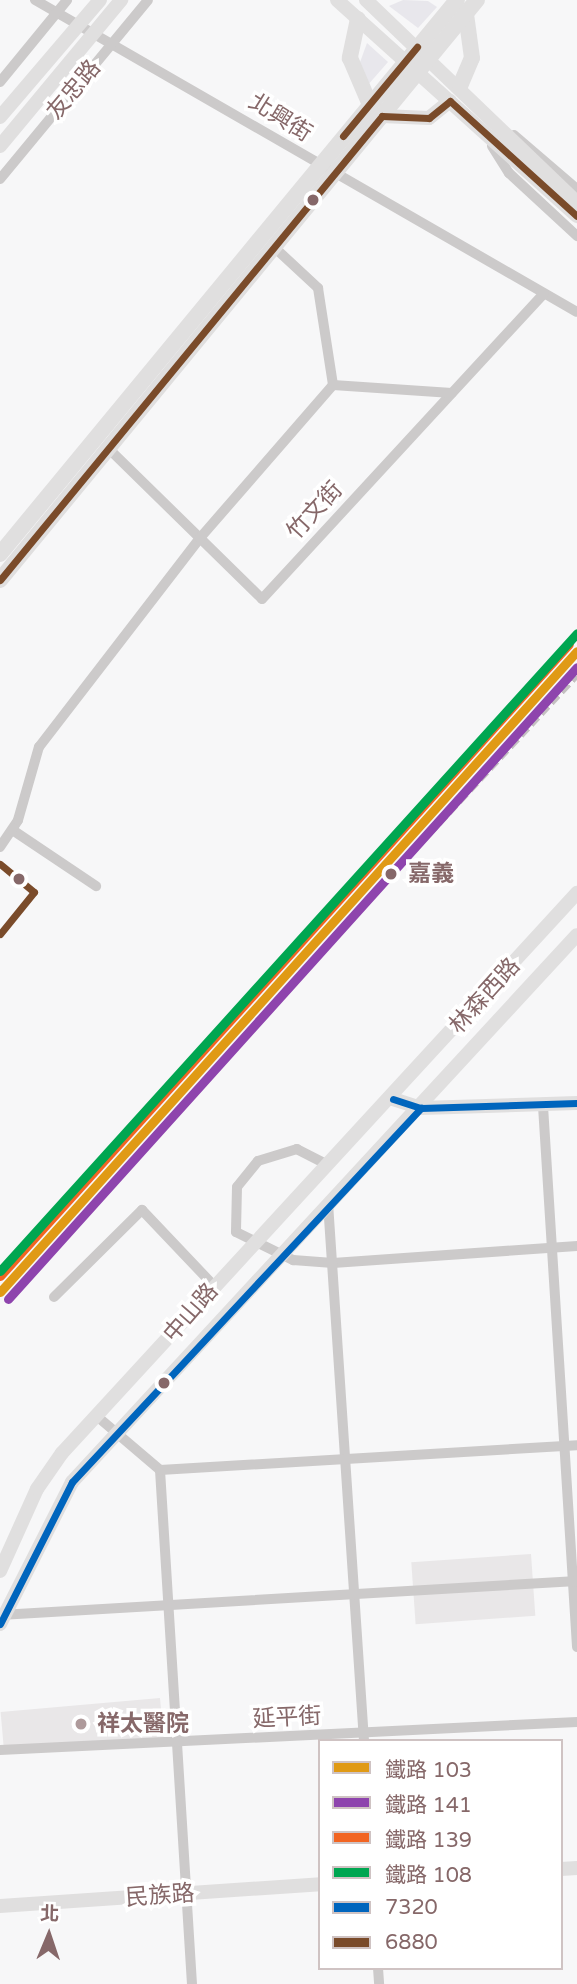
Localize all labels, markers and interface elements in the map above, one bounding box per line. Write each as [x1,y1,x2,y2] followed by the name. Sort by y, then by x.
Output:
[41,55,107,125] street label: 友忠路
[243,88,317,148] street label: 北興街
[306,193,320,207] unlabelled marker
[281,476,349,546] street label: 竹文街
[408,860,454,888] place label: 嘉義
[380,863,402,885] marker: 嘉義
[12,872,26,886] unlabelled marker
[444,953,526,1039] street label: 林森西路
[158,1278,224,1348] street label: 中山路
[157,1376,171,1390] unlabelled marker
[252,1702,322,1734] street label: 延平街
[97,1710,189,1738] place label: 祥太醫院
[71,1714,91,1734] marker: 祥太醫院
[318,1739,563,1970] legend
[385,1758,472,1783] text: 鐵路 103
[385,1793,472,1818] text: 鐵路 141
[385,1828,472,1853] text: 鐵路 139
[385,1863,472,1888] text: 鐵路 108
[125,1880,195,1912] street label: 民族路
[385,1895,438,1920] text: 7320
[14,1900,84,1970] north arrow
[40,1903,60,1925] text: 北
[385,1930,438,1955] text: 6880

